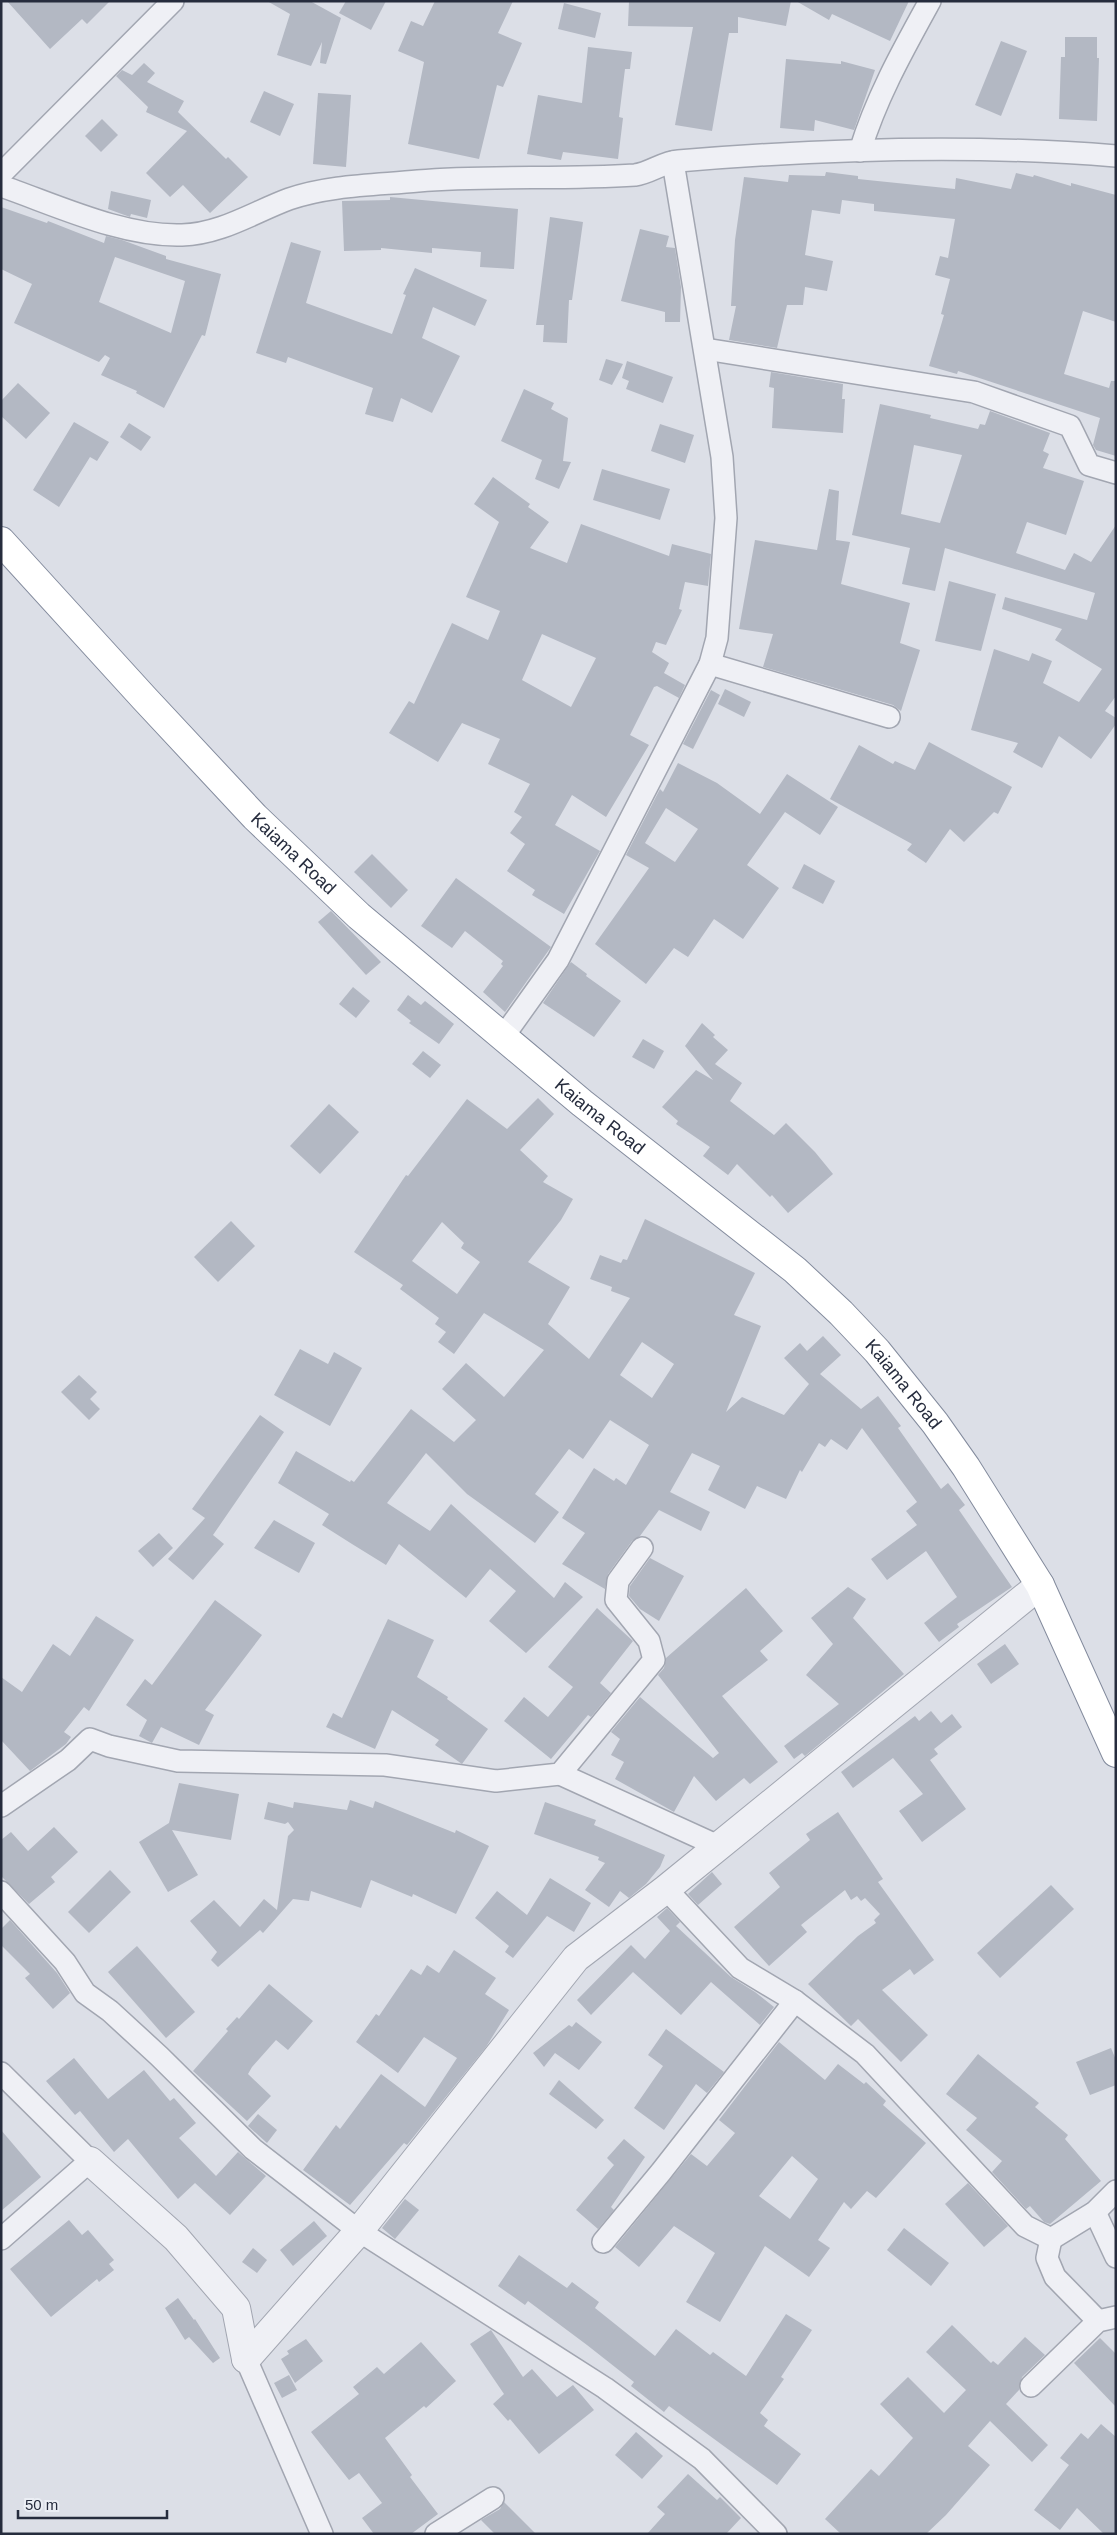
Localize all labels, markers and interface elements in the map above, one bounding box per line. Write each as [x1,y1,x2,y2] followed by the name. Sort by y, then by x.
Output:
[247,809,340,898] street label: Kaiama Road
[551,1075,649,1158] street label: Kaiama Road
[861,1335,946,1433] street label: Kaiama Road
[18,2488,166,2520] scale bar
[25,2496,58,2513] text: 50 m

